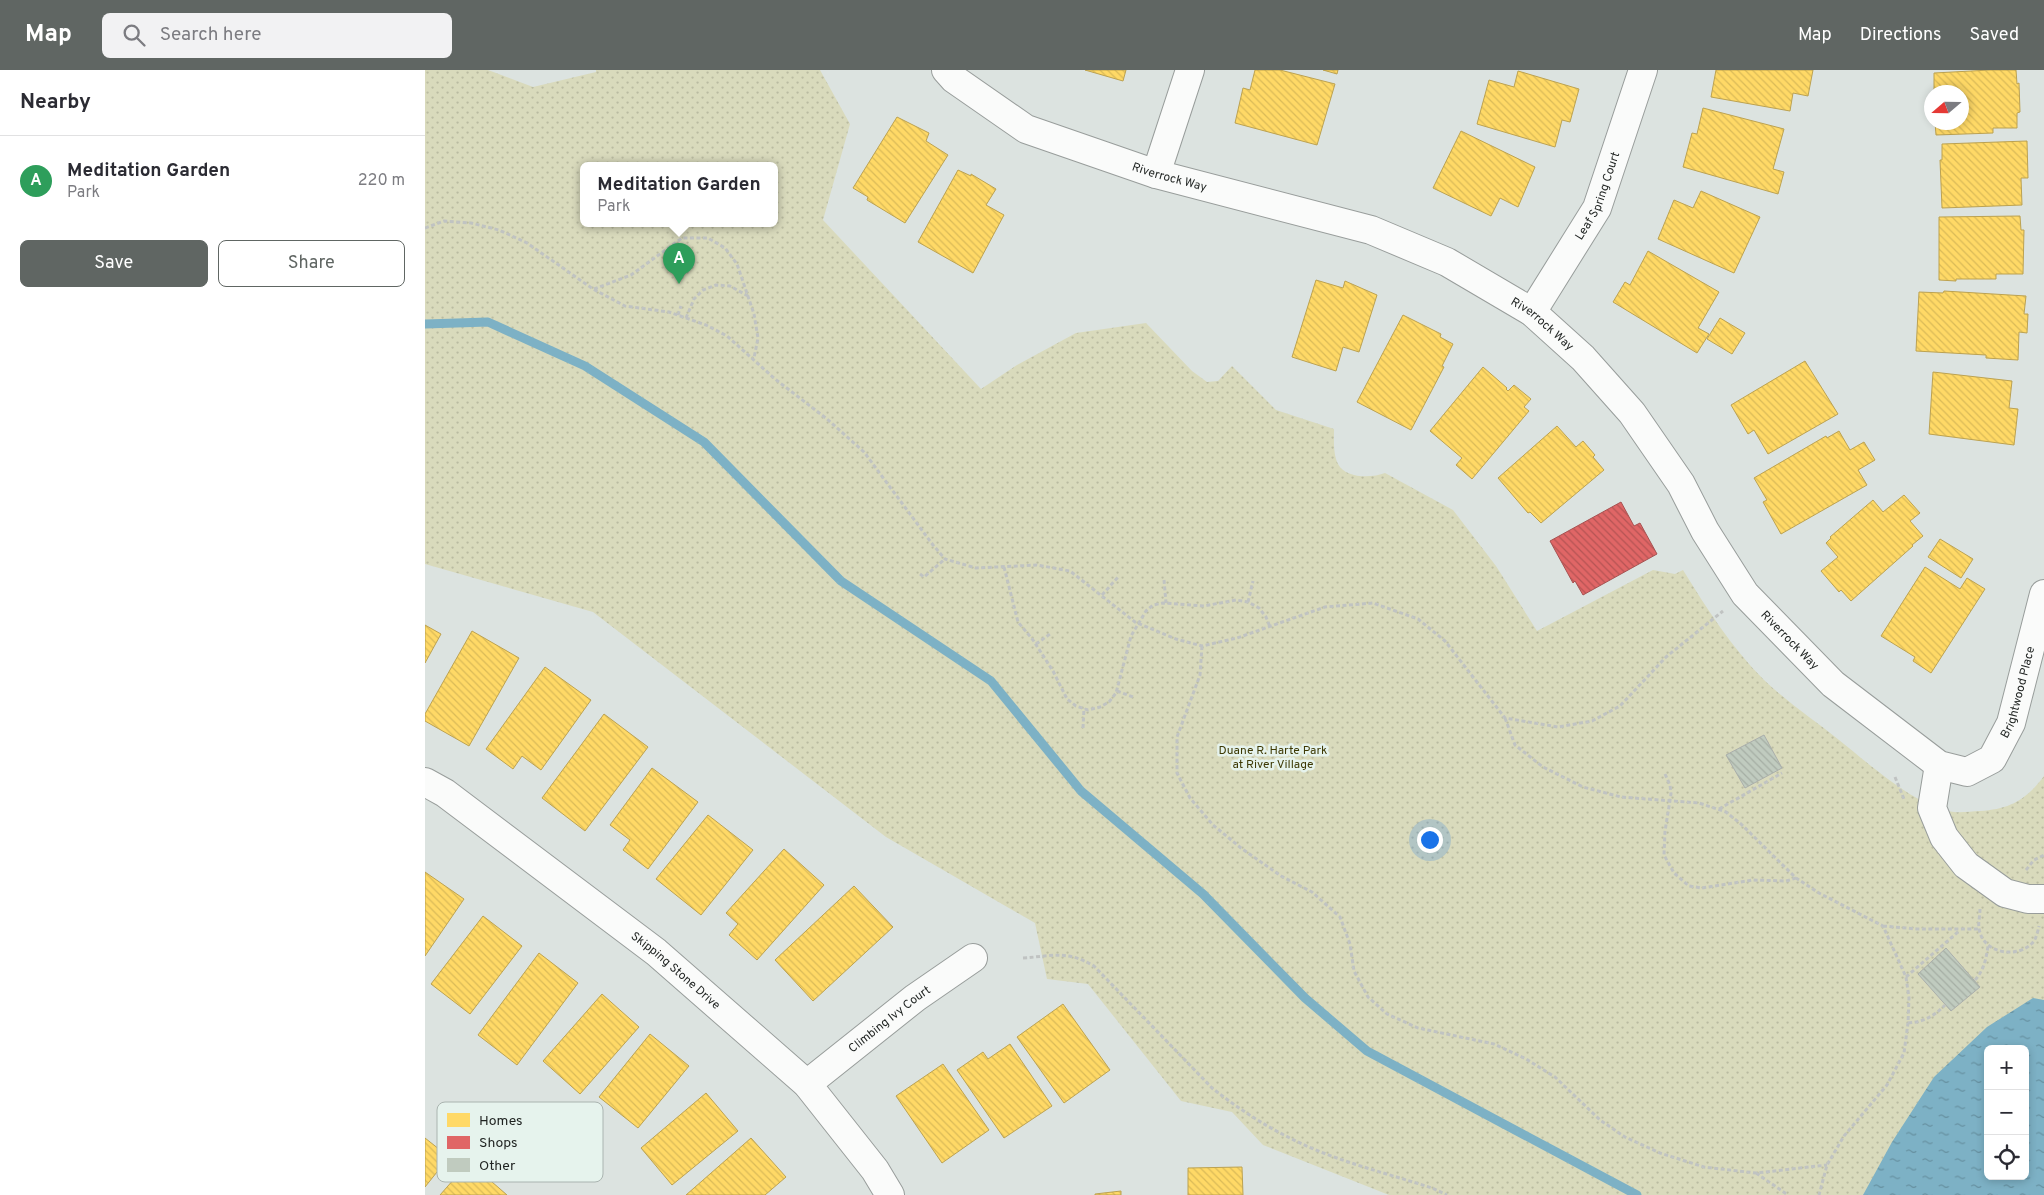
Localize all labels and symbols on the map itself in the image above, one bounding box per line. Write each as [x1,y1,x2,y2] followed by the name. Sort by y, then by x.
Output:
[1924,85,1969,130] north arrow
[1572,150,1624,243] street label: Leaf Spring Court
[1130,159,1208,196] street label: Riverrock Way
[663,243,695,284] pin: A
[1508,294,1577,355] street label: Riverrock Way
[1757,608,1822,674] street label: Riverrock Way
[1997,645,2039,741] street label: Brightwood Place
[1219,743,1327,773] park label: Duane R. Harte Park at River Village
[1417,827,1443,853] your location
[627,929,723,1014] street label: Skipping Stone Drive
[846,983,934,1057] street label: Climbing Ivy Court
[437,1102,603,1182] legend
[479,1113,523,1130] text: Homes
[479,1135,518,1152] text: Shops
[479,1158,516,1175] text: Other

